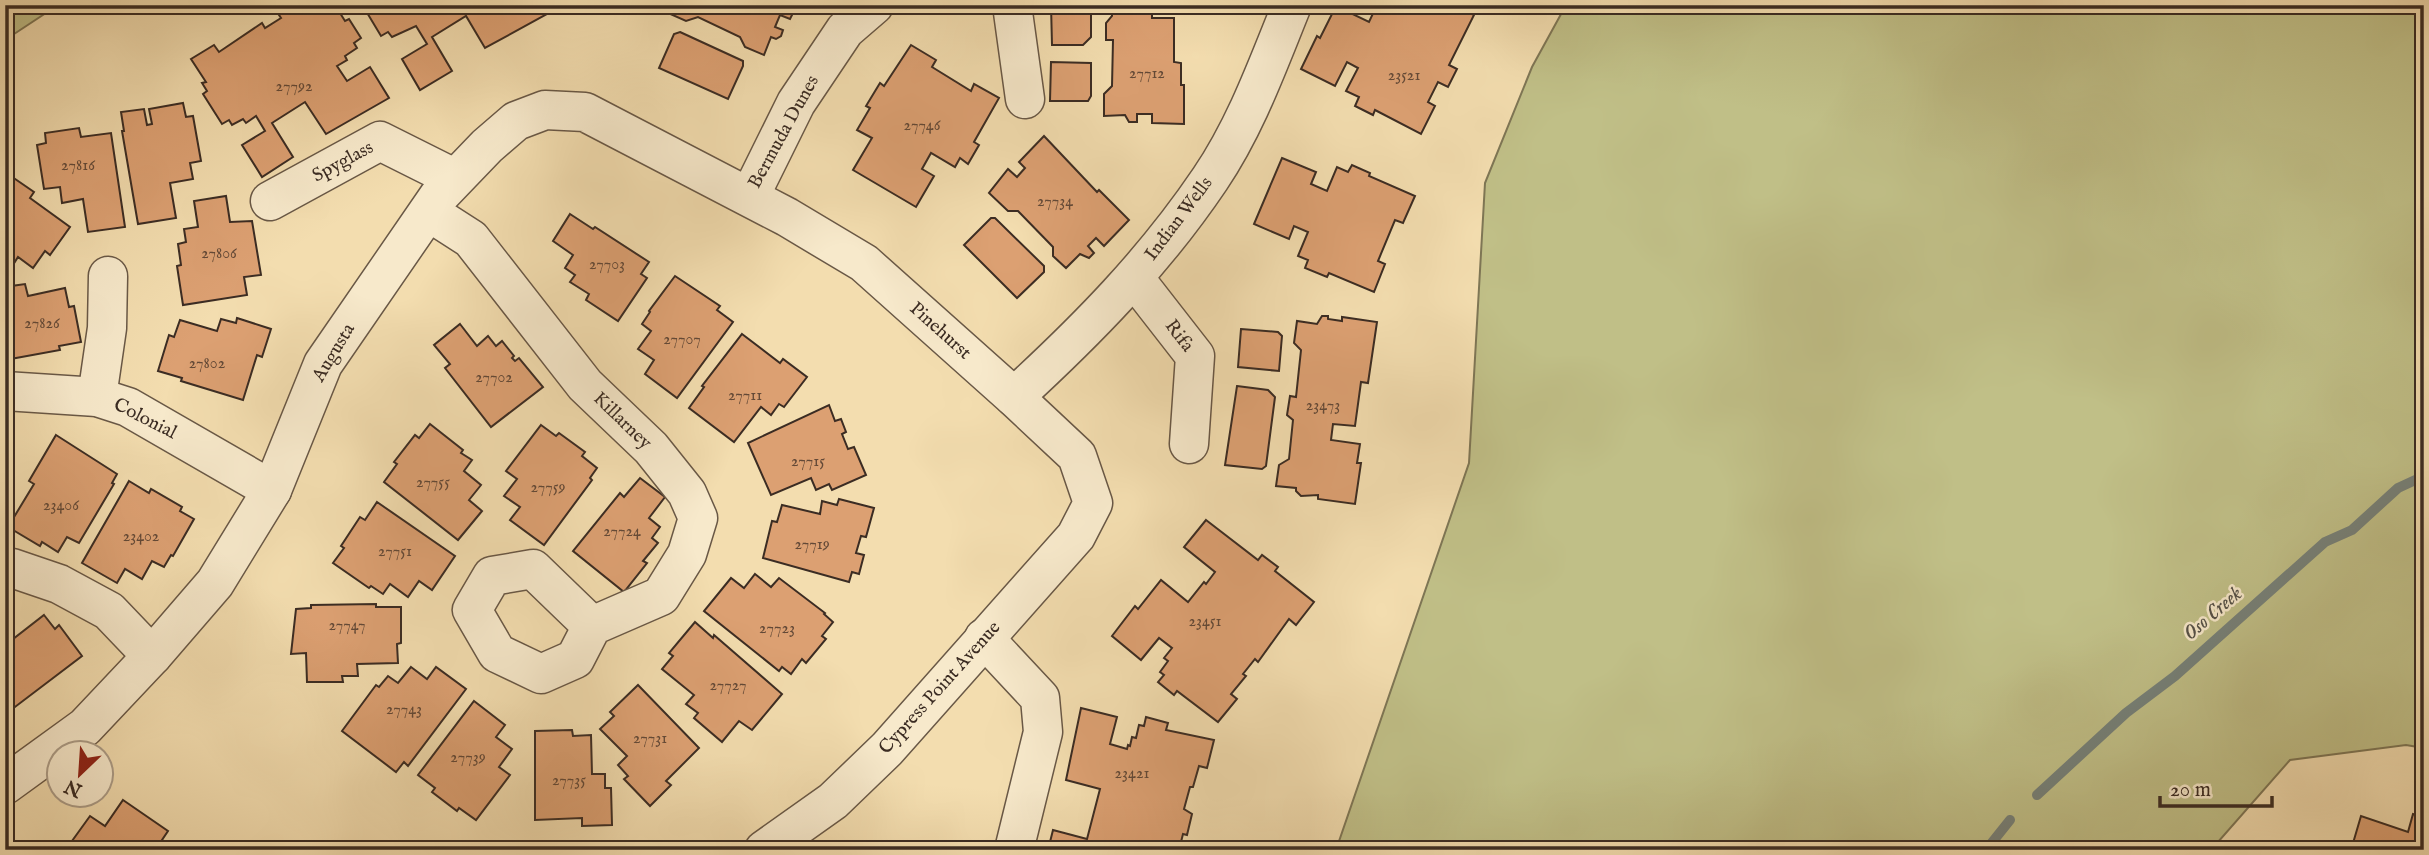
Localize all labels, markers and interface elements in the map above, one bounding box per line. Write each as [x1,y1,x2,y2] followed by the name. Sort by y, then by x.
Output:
[1129,64,1165,84] house number: 27712
[1388,66,1420,86] house number: 23521
[743,71,825,193] street label: Bermuda Dunes
[276,77,312,97] house number: 27792
[904,116,941,136] house number: 27746
[308,136,378,188] street label: Spyglass
[61,156,95,176] house number: 27816
[1140,172,1218,266] street label: Indian Wells
[1037,192,1073,212] house number: 27734
[201,244,237,264] house number: 27806
[589,255,625,275] house number: 27703
[904,297,976,365] street label: Pinehurst
[24,314,60,334] house number: 27826
[1159,315,1199,358] street label: Rifa
[307,319,361,388] street label: Augusta
[663,330,701,350] house number: 27707
[189,354,225,374] house number: 27802
[475,368,513,388] house number: 27702
[728,386,762,406] house number: 27711
[588,387,657,455] street label: Killarney
[109,393,181,445] street label: Colonial
[1306,396,1340,416] house number: 23473
[791,452,825,472] house number: 27715
[416,473,450,493] house number: 27755
[530,478,566,498] house number: 27759
[43,496,79,516] house number: 23406
[603,522,641,542] house number: 27724
[123,527,159,547] house number: 23402
[794,535,830,555] house number: 27719
[378,542,412,562] house number: 27751
[2178,580,2249,647] water label: Oso Creek
[1188,612,1222,632] house number: 23451
[328,616,366,636] house number: 27747
[874,616,1006,760] street label: Cypress Point Avenue
[759,619,795,639] house number: 27723
[709,676,747,696] house number: 27727
[386,700,422,720] house number: 27743
[633,729,667,749] house number: 27731
[46,740,116,810] north arrow
[450,748,486,768] house number: 27739
[1115,764,1149,784] house number: 23421
[2160,764,2272,808] scale bar
[552,771,586,791] house number: 27735
[61,773,87,802] text: N
[2170,777,2211,804] text: 20 m

